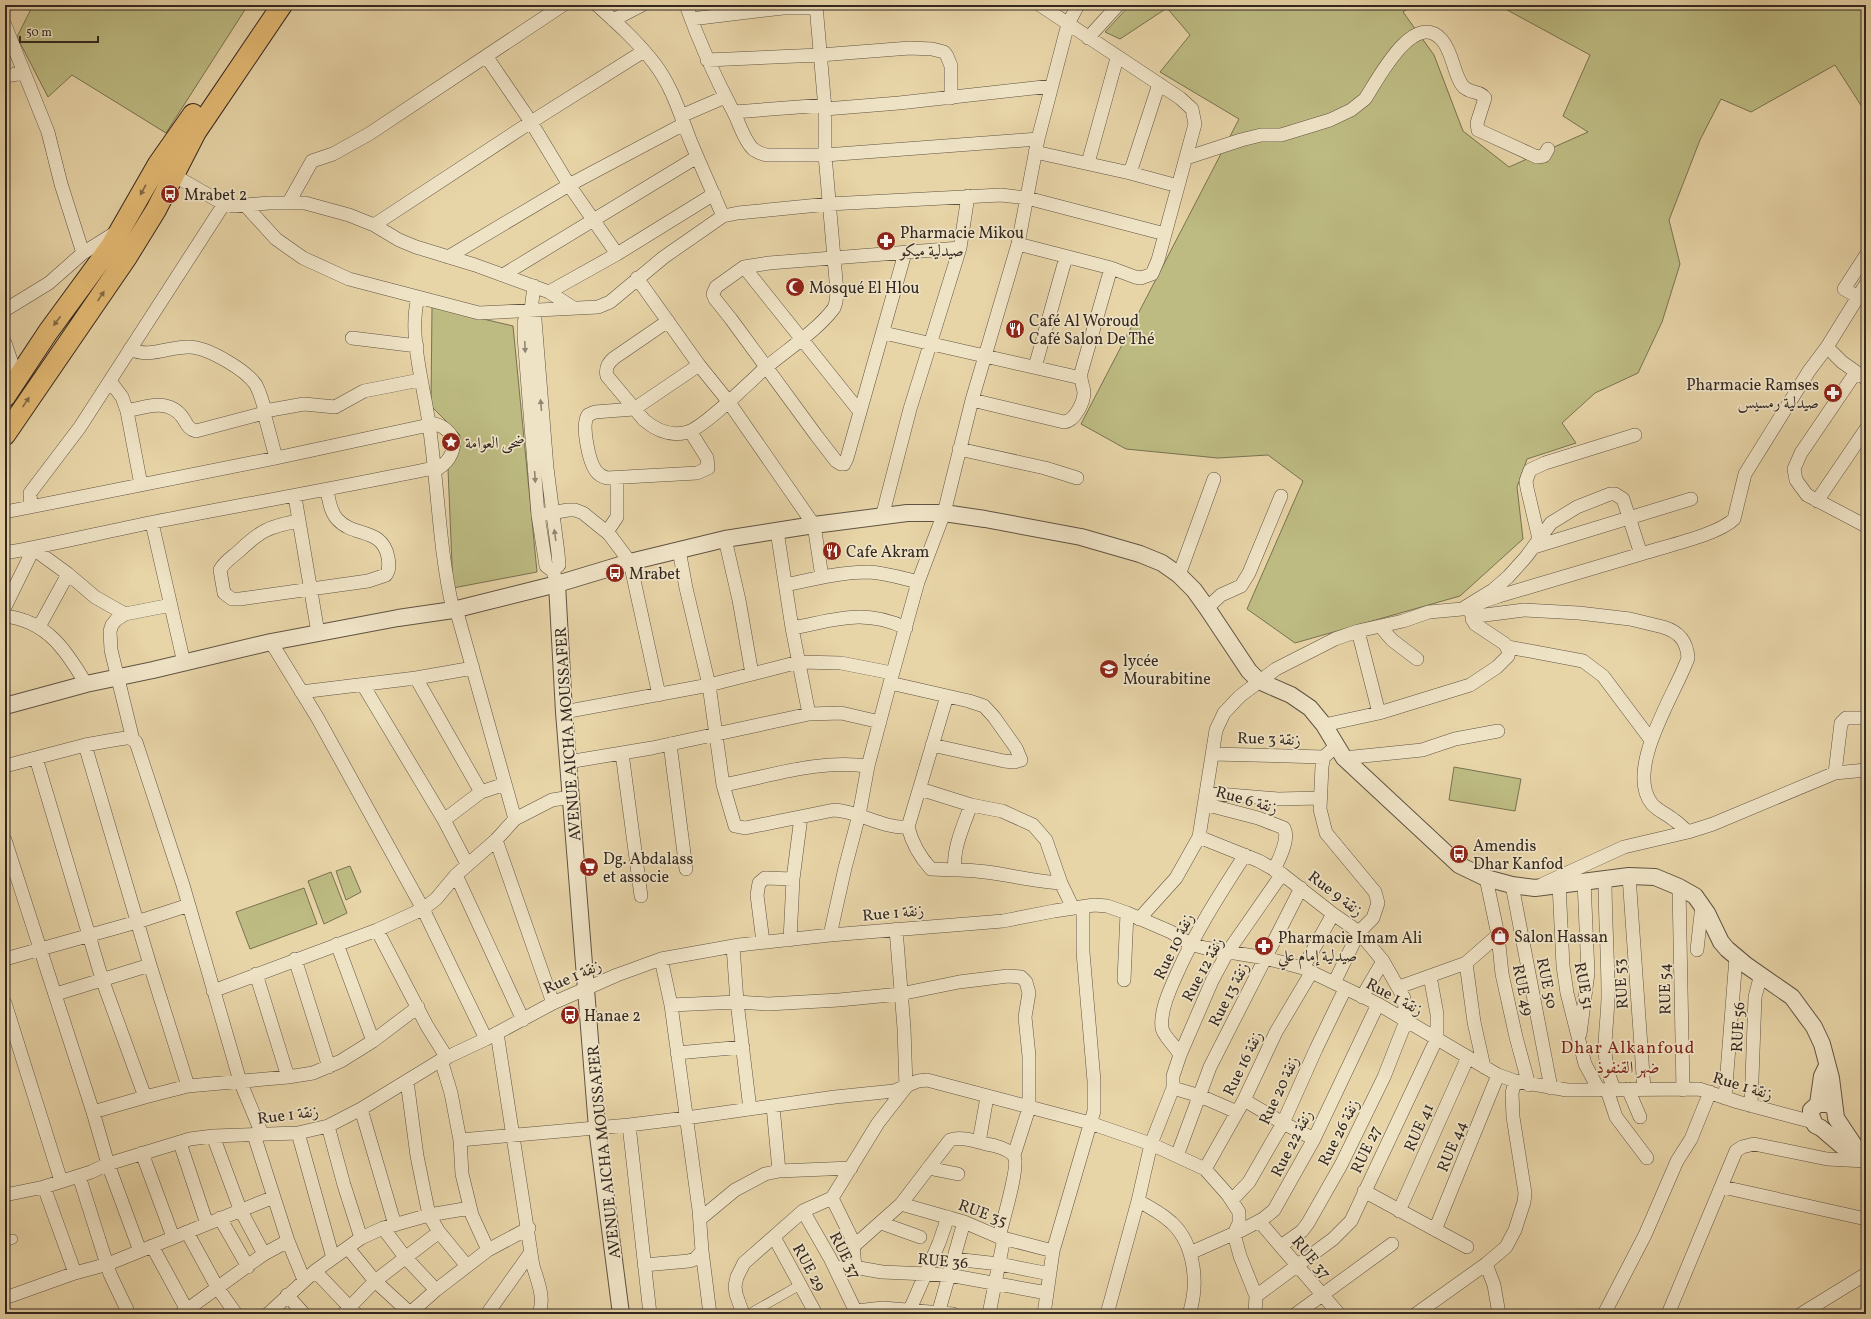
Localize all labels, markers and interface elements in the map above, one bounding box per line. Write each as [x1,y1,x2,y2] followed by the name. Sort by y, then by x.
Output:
[20,18,98,44] scale bar
[26,25,52,41] text: 50 m
[159,183,181,205] bus stop icon: Mrabet 2
[140,184,147,196] one-way arrow
[184,185,247,207] place label: Mrabet 2
[898,223,1024,263] place label: Pharmacie Mikou صيدلية ميكو
[875,230,897,252] pharmacy icon: Pharmacie Mikou صيدلية ميكو
[784,276,806,298] mosque icon: Mosqué El Hlou
[809,278,919,300] place label: Mosqué El Hlou
[97,290,105,301] one-way arrow
[1029,311,1155,351] place label: Café Al Woroud Café Salon De Thé
[52,316,61,327] one-way arrow
[1004,318,1026,340] restaurant icon: Café Al Woroud Café Salon De Thé
[522,341,528,354] one-way arrow
[1686,375,1819,415] place label: Pharmacie Ramses صيدلية رمسيس
[1822,382,1844,404] pharmacy icon: Pharmacie Ramses صيدلية رمسيس
[22,397,30,407] one-way arrow
[538,399,545,412] one-way arrow
[440,431,462,453] place icon: ضحى العوامة
[465,433,525,455] place label: ضحى العوامة
[531,471,538,483] one-way arrow
[552,529,558,541] one-way arrow
[821,540,843,562] restaurant icon: Cafe Akram
[846,542,930,564] place label: Cafe Akram
[604,562,626,584] bus stop icon: Mrabet
[629,564,681,586] place label: Mrabet
[551,626,587,842] street label: AVENUE AICHA MOUSSAFER
[1123,651,1211,691] place label: lycée Mourabitine
[1098,658,1120,680] school or university icon: lycée Mourabitine
[1237,728,1301,752] street label: Rue 3 زنقة
[1213,782,1280,820] street label: Rue 6 زنقة
[1473,836,1563,876] place label: Amendis Dhar Kanfod
[1448,843,1470,865] bus stop icon: Amendis Dhar Kanfod
[603,849,693,889] place label: Dg. Abdalass et associe
[578,856,600,878] supermarket icon: Dg. Abdalass et associe
[1303,867,1367,923] street label: Rue 9 زنقة
[861,900,925,928] street label: Rue 1 زنقة
[1149,910,1200,984] street label: Rue 10 زنقة
[1489,925,1511,947] shop icon: Salon Hassan
[1514,927,1608,949] place label: Salon Hassan
[1278,928,1423,971] place label: Pharmacie Imam Ali صيدلية إمام علي
[1178,934,1230,1006] street label: Rue 12 زنقة
[1253,935,1275,957] pharmacy icon: Pharmacie Imam Ali صيدلية إمام علي
[540,955,605,1000] street label: Rue 1 زنقة
[1530,956,1562,1011] street label: RUE 50
[1609,958,1635,1010] street label: RUE 53
[1204,959,1255,1031] street label: Rue 13 زنقة
[1568,960,1598,1012] street label: RUE 51
[1506,963,1538,1018] street label: RUE 49
[1655,963,1677,1015] street label: RUE 54
[1362,974,1426,1022] street label: Rue 1 زنقة
[1727,1001,1751,1053] street label: RUE 56
[559,1004,581,1026] bus stop icon: Hanae 2
[584,1006,641,1028] place label: Hanae 2
[1219,1028,1269,1100] street label: Rue 16 زنقة
[1561,1037,1695,1080] district label: Dhar Alkanfoud ضهر القنفوذ
[583,1044,627,1260] street label: AVENUE AICHA MOUSSAFER
[1254,1053,1305,1129] street label: Rue 20 زنقة
[1710,1067,1775,1106] street label: Rue 1 زنقة
[1314,1096,1366,1170] street label: Rue 26 زنقة
[1400,1100,1440,1155] street label: RUE 41
[256,1101,320,1131] street label: Rue 1 زنقة
[1266,1107,1319,1181] street label: Rue 22 زنقة
[1433,1118,1473,1176] street label: RUE 44
[1346,1122,1388,1177] street label: RUE 27
[955,1195,1010,1233] street label: RUE 35
[823,1228,866,1284] street label: RUE 37
[1286,1232,1335,1285] street label: RUE 37
[786,1240,830,1296] street label: RUE 29
[917,1249,969,1275] street label: RUE 36

